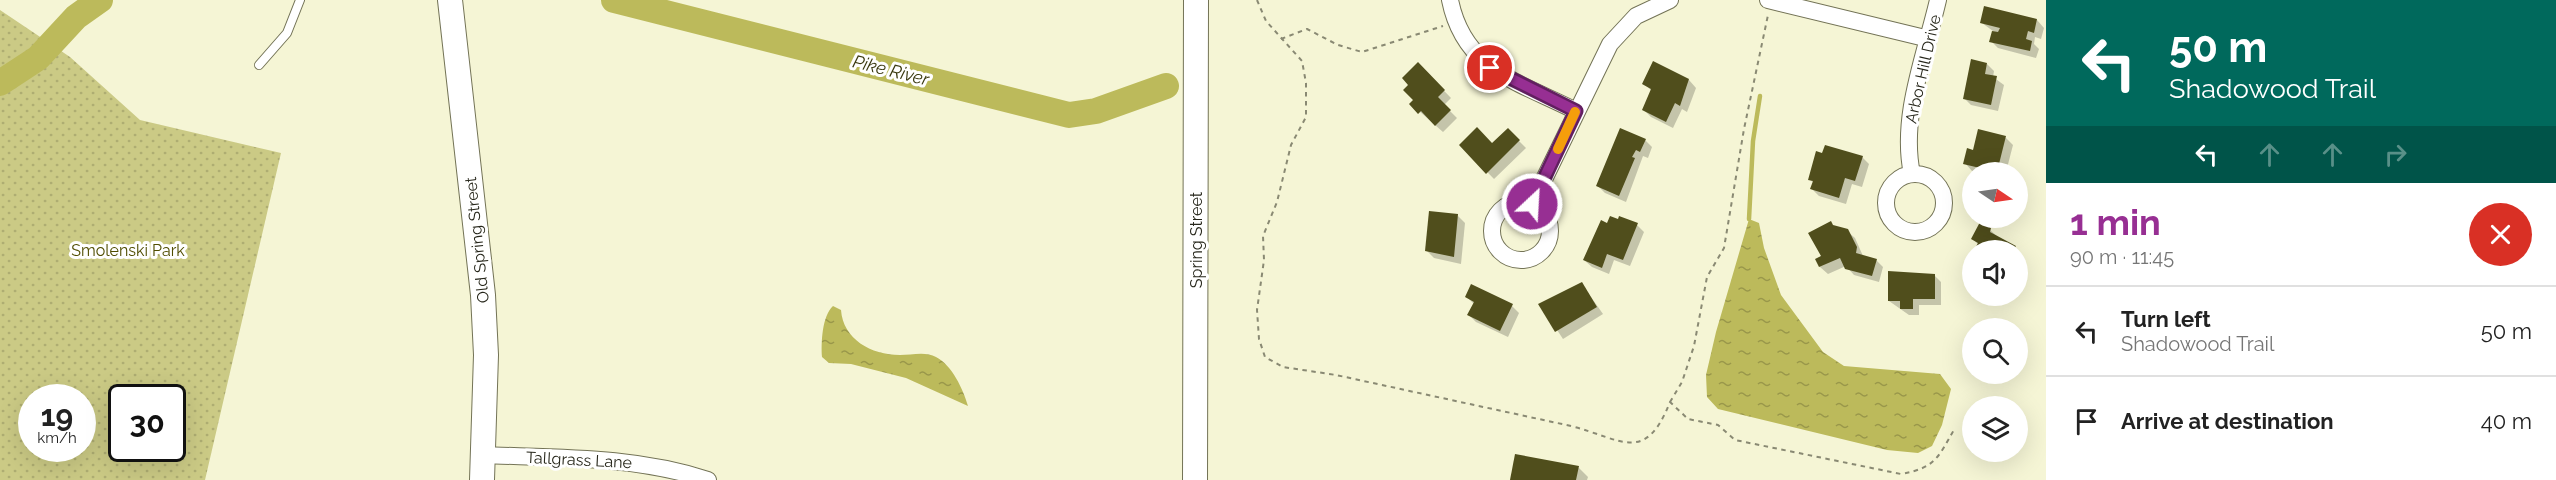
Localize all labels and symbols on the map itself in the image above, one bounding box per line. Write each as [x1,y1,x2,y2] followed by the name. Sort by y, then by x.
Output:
[1901,13,1945,125] street label: Arbor Hill Drive
[1464,42,1515,93] pin
[851,50,932,90] water label: Pike River
[1962,162,2028,228] north arrow
[1500,172,1564,236] position arrow
[461,175,493,304] street label: Old Spring Street
[1187,191,1206,288] street label: Spring Street
[71,241,185,260] park label: Smolenski Park
[108,384,186,462] speed limit sign: 30
[526,448,632,472] street label: Tallgrass Lane

